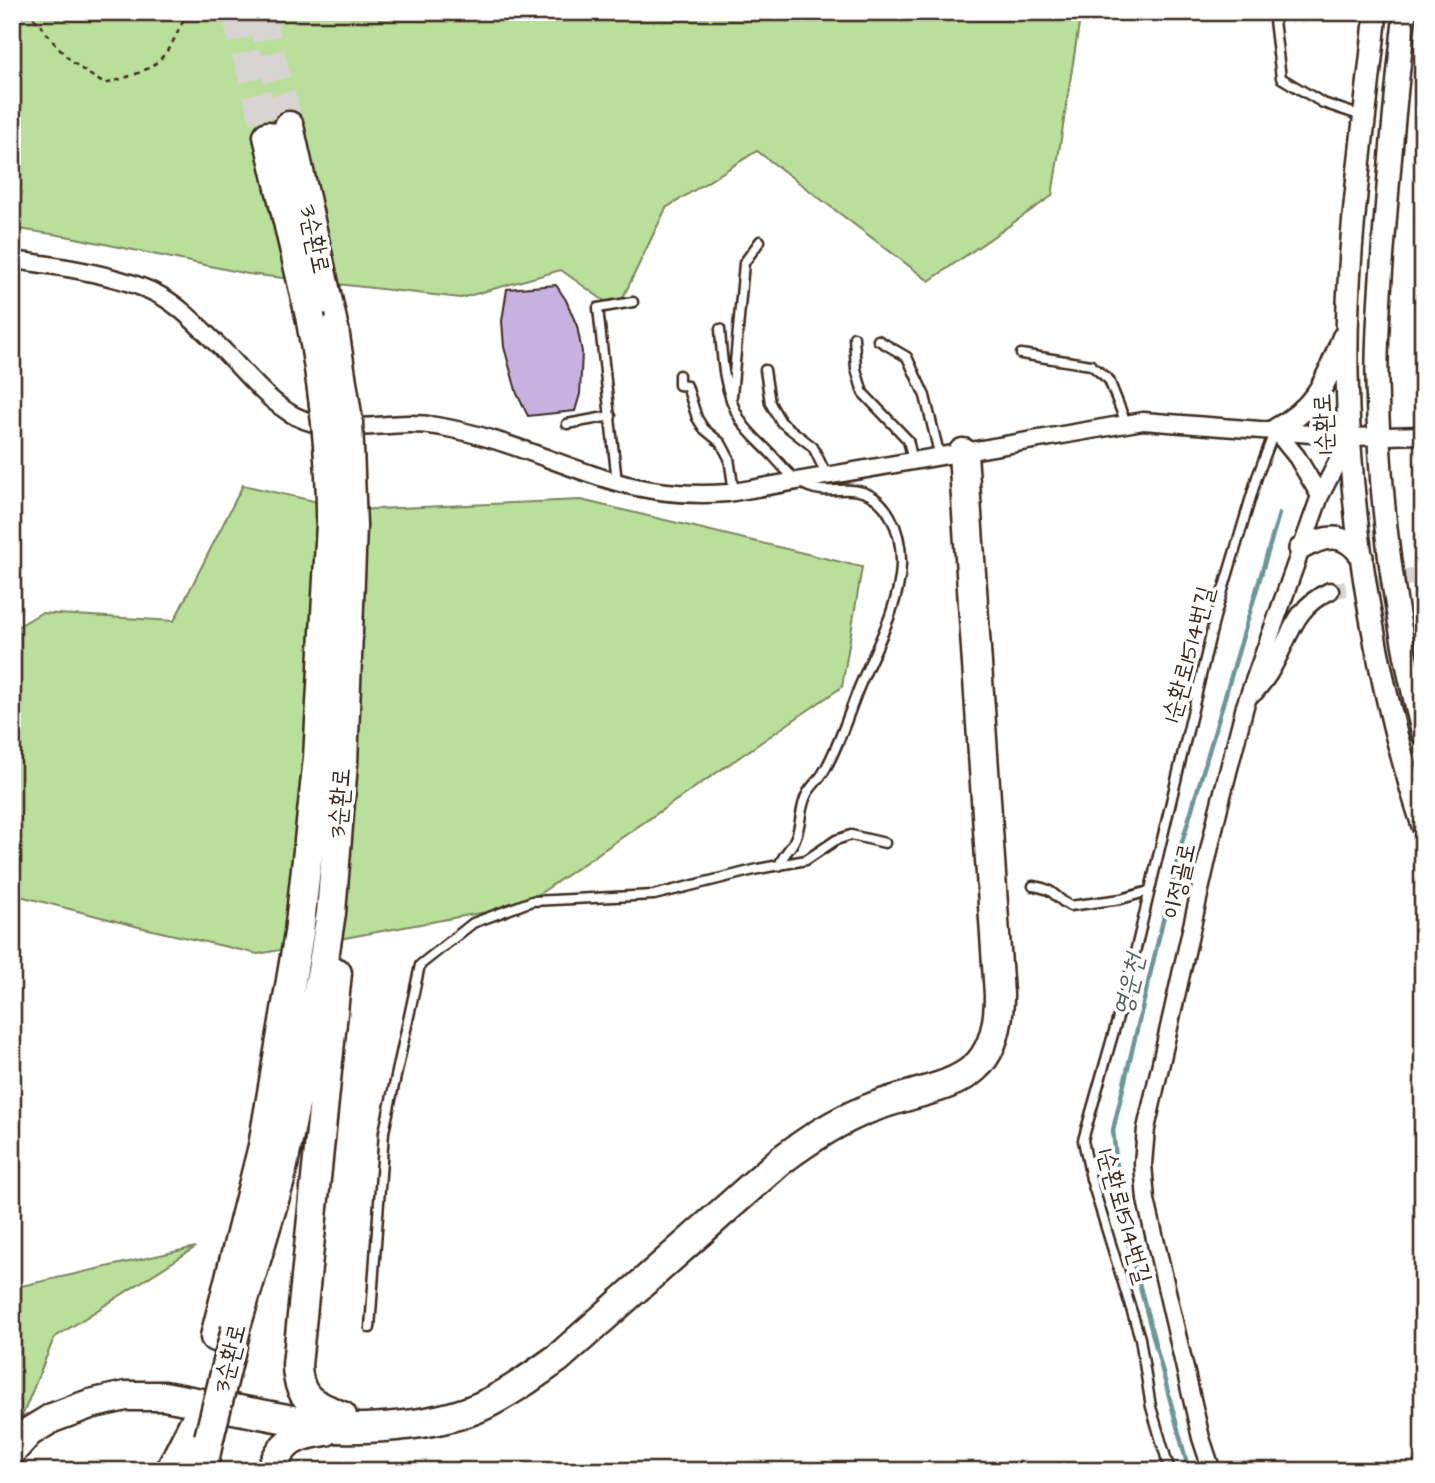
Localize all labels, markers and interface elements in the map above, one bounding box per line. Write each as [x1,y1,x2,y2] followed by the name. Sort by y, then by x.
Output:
[290,201,338,277] street label: 3순환로
[1305,393,1343,455] street label: 1순환로
[1155,583,1223,726] street label: 1순환로1514번길
[321,767,359,839] street label: 3순환로
[1155,840,1205,923] street label: 이정골로
[1104,948,1154,1020] water label: 영운천
[1089,1145,1160,1288] street label: 1순환로1514번길
[205,1320,255,1396] street label: 3순환로

